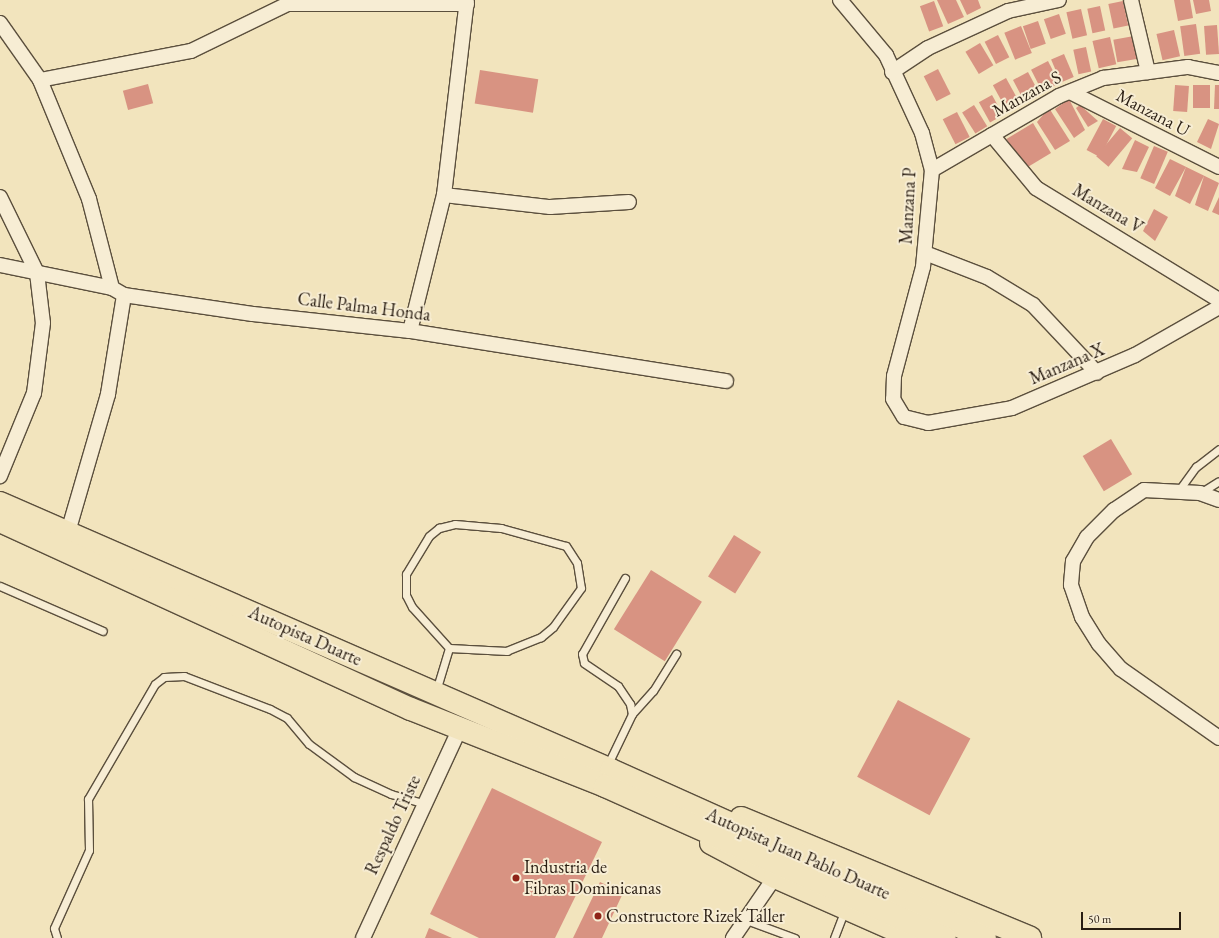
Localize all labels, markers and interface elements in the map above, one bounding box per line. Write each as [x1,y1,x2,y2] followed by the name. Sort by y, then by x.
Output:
[989,66,1065,122] street label: Manzana S
[1113,85,1193,141] street label: Manzana U
[895,167,921,245] street label: Manzana P
[1069,179,1147,239] street label: Manzana V
[296,288,432,326] street label: Calle Palma Honda
[1026,339,1108,389] street label: Manzana X
[245,601,365,671] street label: Autopista Duarte
[361,772,425,878] street label: Respaldo Triste
[703,804,893,904] street label: Autopista Juan Pablo Duarte
[524,857,661,900] place label: Industria de Fibras Dominicanas
[511,873,521,883] marker: Industria de Fibras Dominicanas
[1083,904,1183,930] scale bar
[606,905,785,927] place label: Constructore Rizek Taller
[593,911,603,921] marker: Constructore Rizek Taller
[1088,911,1111,927] text: 50 m

